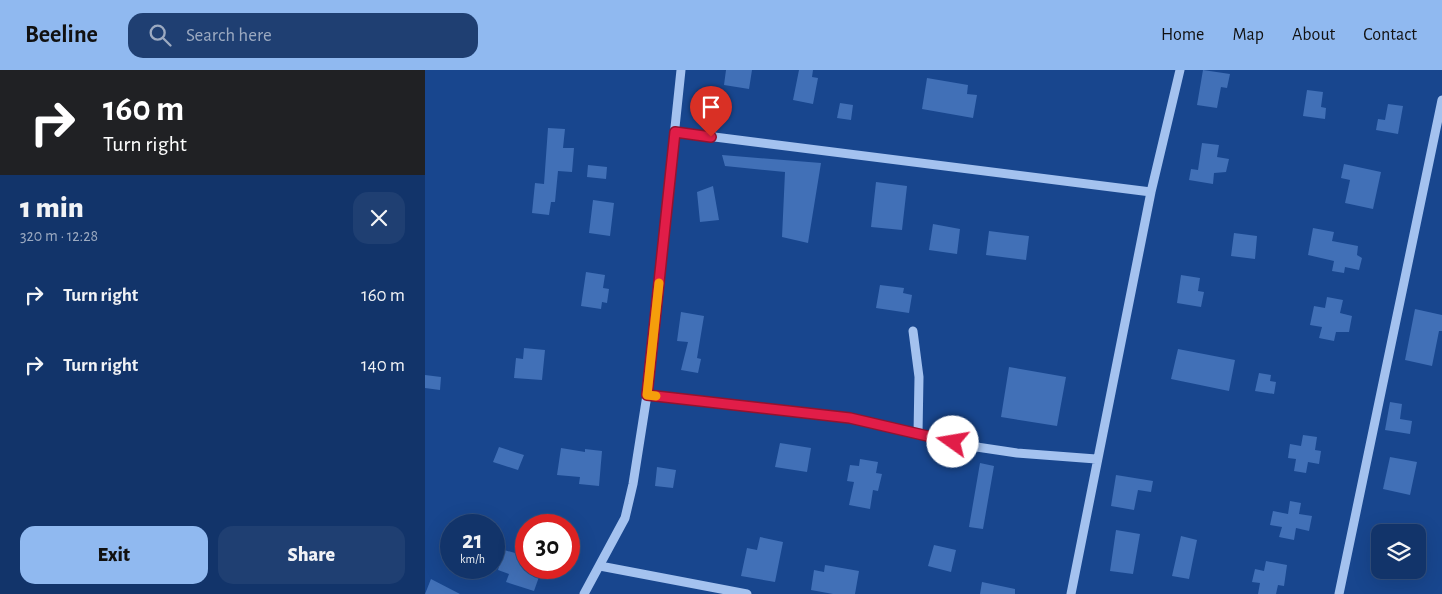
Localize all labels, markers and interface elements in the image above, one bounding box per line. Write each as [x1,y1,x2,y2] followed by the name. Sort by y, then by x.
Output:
[128,13,478,58] search box
[146,21,174,49] icon: search
[25,23,98,47] text: Beeline
[186,26,272,45] text: Search here
[1161,26,1204,44] text: Home
[1232,26,1264,44] text: Map
[1292,26,1335,44] text: About
[1363,26,1417,44] text: Contact
[690,86,732,137] pin
[20,90,85,155] icon: right
[103,92,184,127] text: 160 m
[697,93,725,121] icon: arrive
[103,133,187,155] text: Turn right
[353,192,405,244] button: close
[20,193,84,223] text: 1 min
[20,228,98,244] text: 320 m · 12:28
[20,281,48,309] icon: right
[63,286,138,305] text: Turn right
[361,286,405,305] text: 160 m
[20,351,48,379] icon: right
[63,356,138,375] text: Turn right
[361,356,405,375] text: 140 m
[926,415,978,467] position arrow
[515,514,580,579] speed limit sign: 30
[1371,524,1426,579] map controls
[1371,524,1426,579] button: layers
[20,526,208,584] button: Exit
[218,526,405,584] button: Share
[462,528,483,553] text: 21
[460,553,485,565] text: km/h

